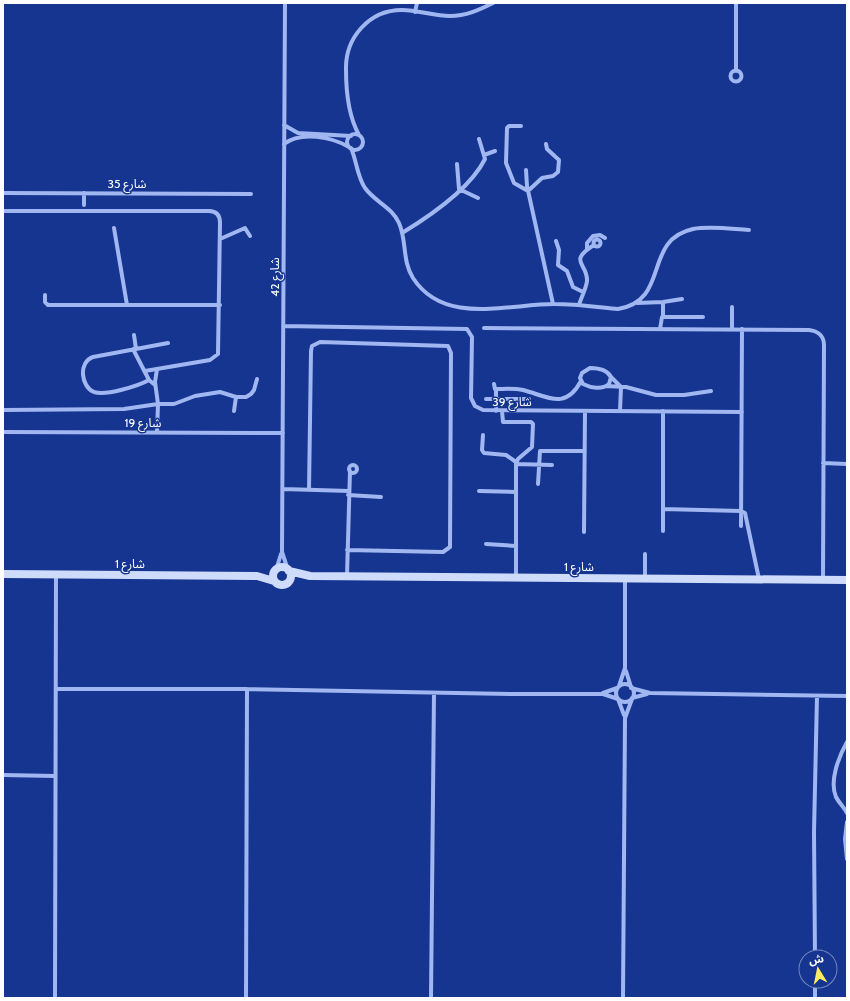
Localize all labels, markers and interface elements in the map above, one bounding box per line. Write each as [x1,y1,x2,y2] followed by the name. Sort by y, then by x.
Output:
[107,176,147,193] street label: شارع 35
[267,257,284,297] street label: شارع 42
[492,394,532,411] street label: شارع 39
[125,415,161,432] street label: شارع 19
[115,556,145,573] street label: شارع 1
[564,559,594,576] street label: شارع 1
[798,949,838,989] north arrow
[808,951,825,967] text: ش

